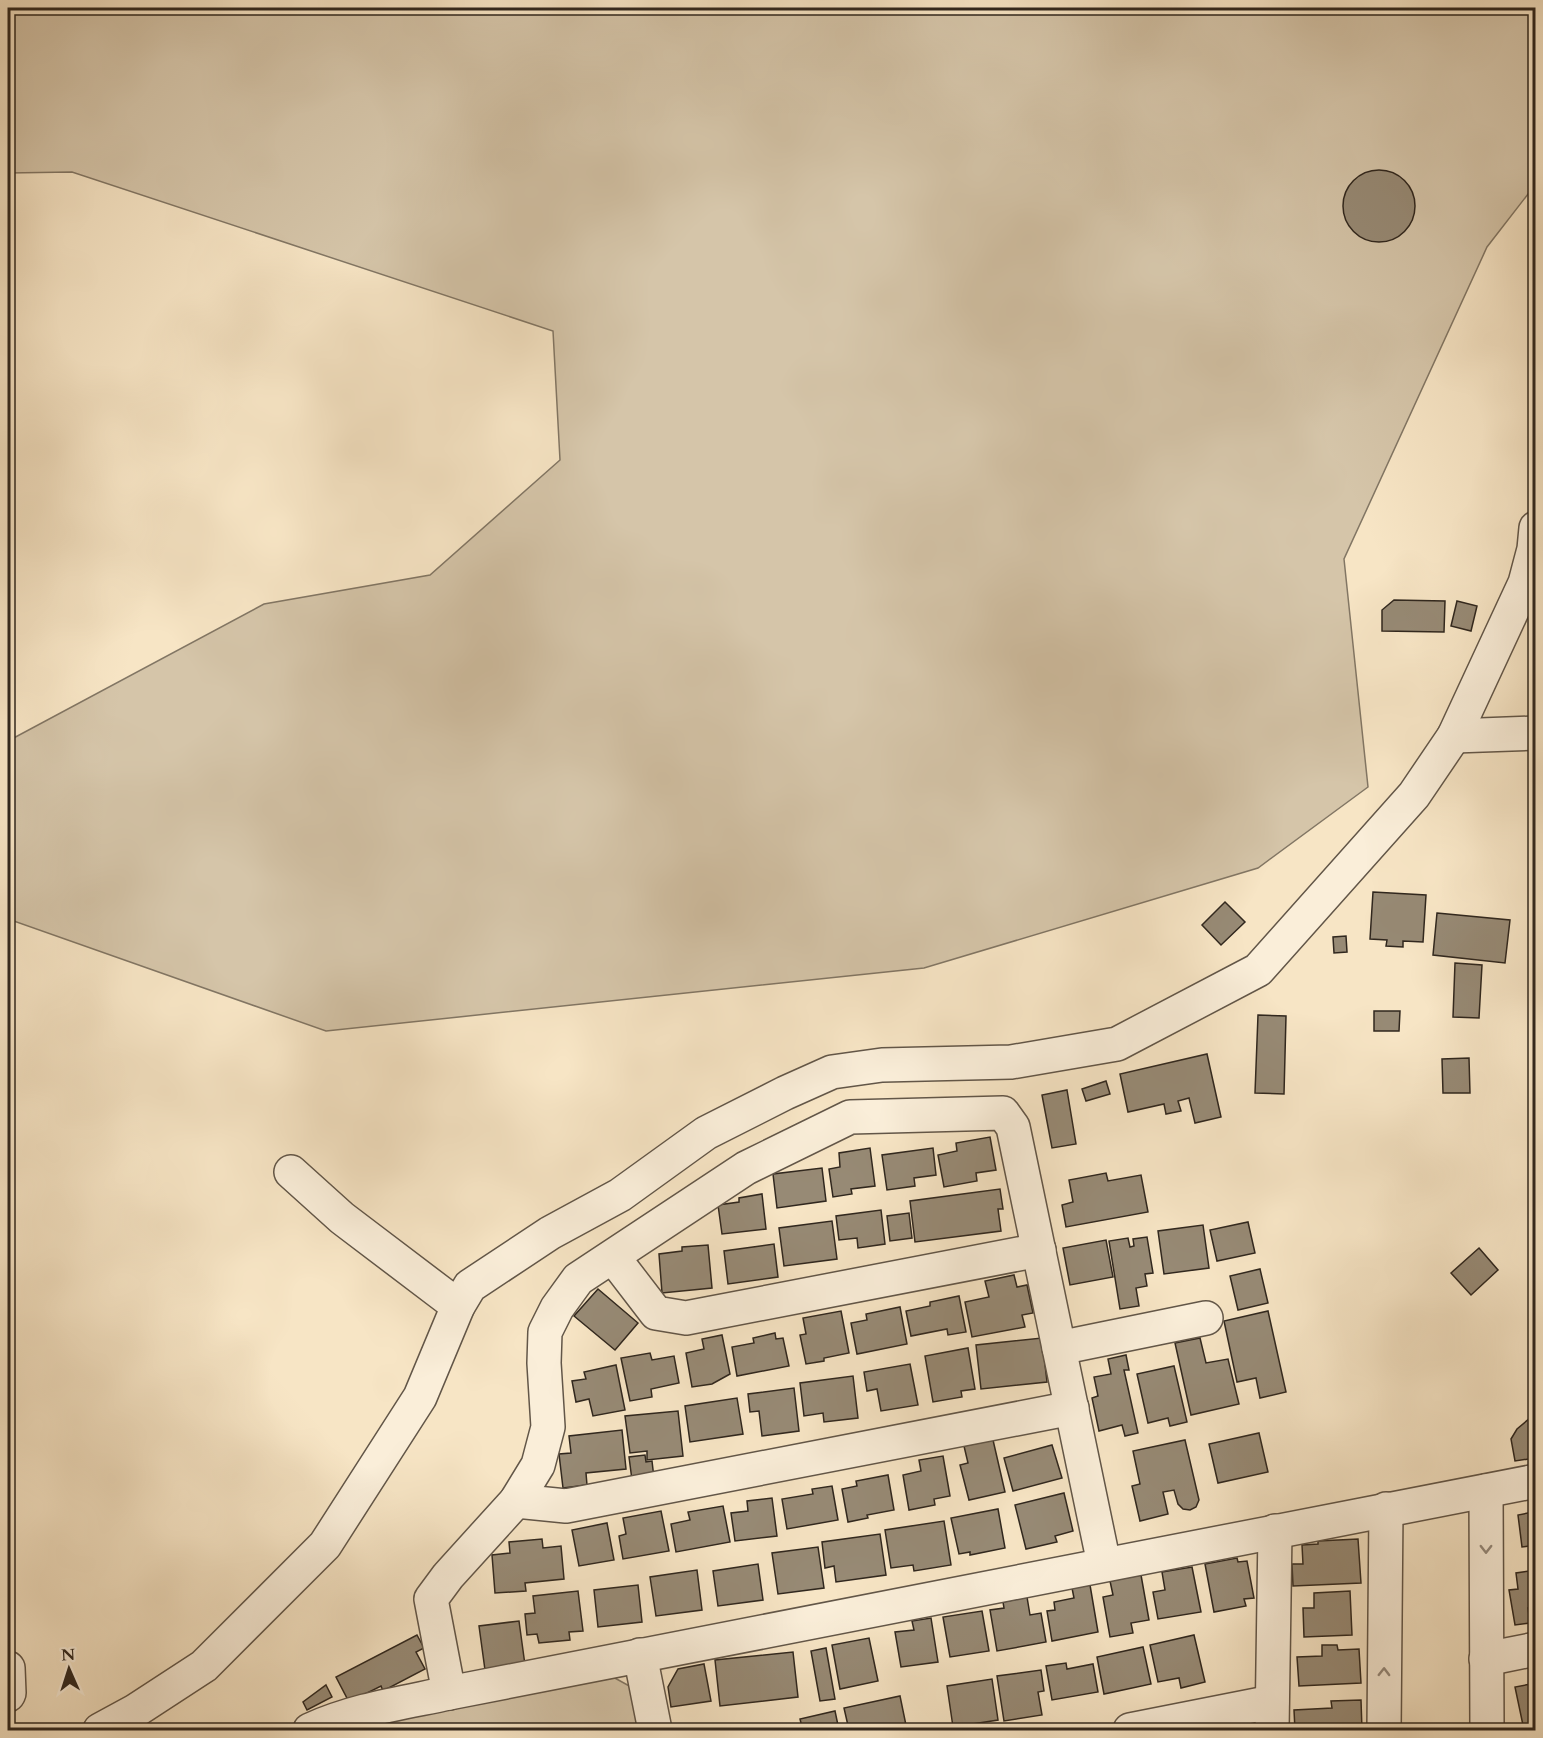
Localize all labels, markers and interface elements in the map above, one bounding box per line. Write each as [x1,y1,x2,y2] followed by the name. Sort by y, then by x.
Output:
[1480,1545,1492,1554] one-way arrow
[39,1639,99,1699] north arrow
[61,1644,76,1666] text: N
[1378,1668,1390,1677] one-way arrow

